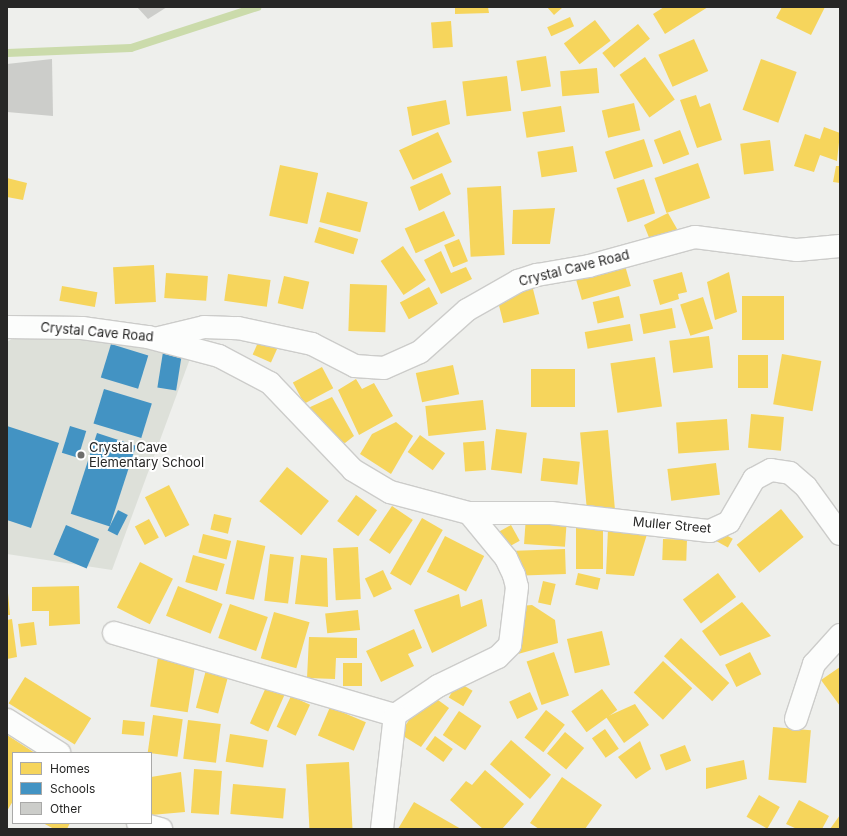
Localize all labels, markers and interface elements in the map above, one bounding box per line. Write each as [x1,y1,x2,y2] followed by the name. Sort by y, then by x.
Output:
[517,247,631,289] street label: Crystal Cave Road
[40,319,154,345] street label: Crystal Cave Road
[89,440,204,471] place label: Crystal Cave Elementary School
[76,450,86,460] marker: Crystal Cave Elementary School
[632,514,712,536] street label: Muller Street
[12,752,152,824] legend
[50,761,90,776] text: Homes
[50,781,95,796] text: Schools
[50,801,82,816] text: Other

